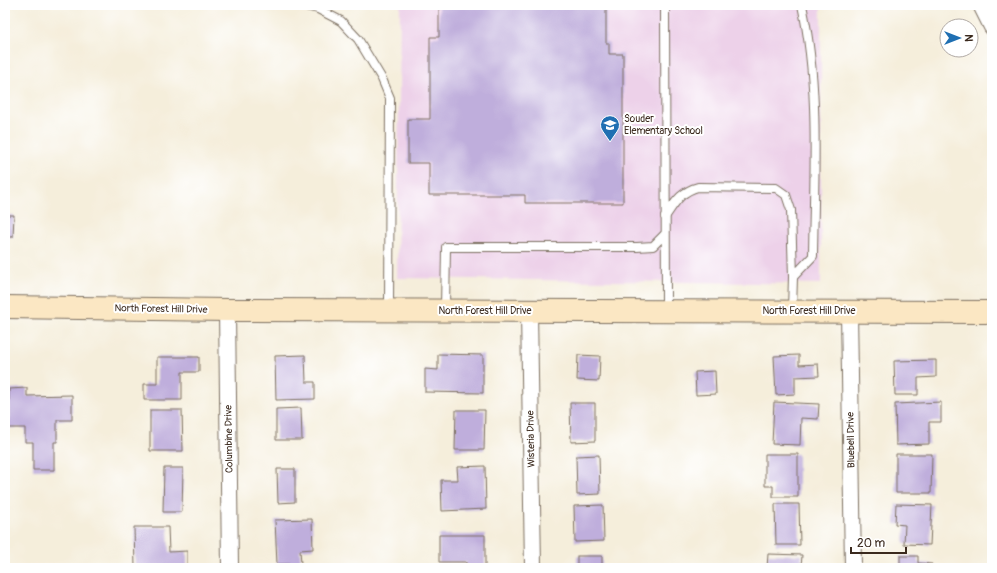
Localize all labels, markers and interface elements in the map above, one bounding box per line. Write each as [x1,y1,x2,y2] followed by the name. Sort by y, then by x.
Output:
[939,18,979,58] north arrow
[962,34,975,42] text: N
[624,113,703,137] place label: Souder Elementary School
[599,114,621,142] school or university icon: Souder Elementary School
[114,302,208,316] street label: North Forest Hill Drive
[439,305,531,317] street label: North Forest Hill Drive
[763,305,855,317] street label: North Forest Hill Drive
[222,405,236,473] street label: Columbine Drive
[525,410,537,468] street label: Wisteria Drive
[845,412,857,468] street label: Bluebell Drive
[851,529,906,555] scale bar
[857,536,886,551] text: 20 m

